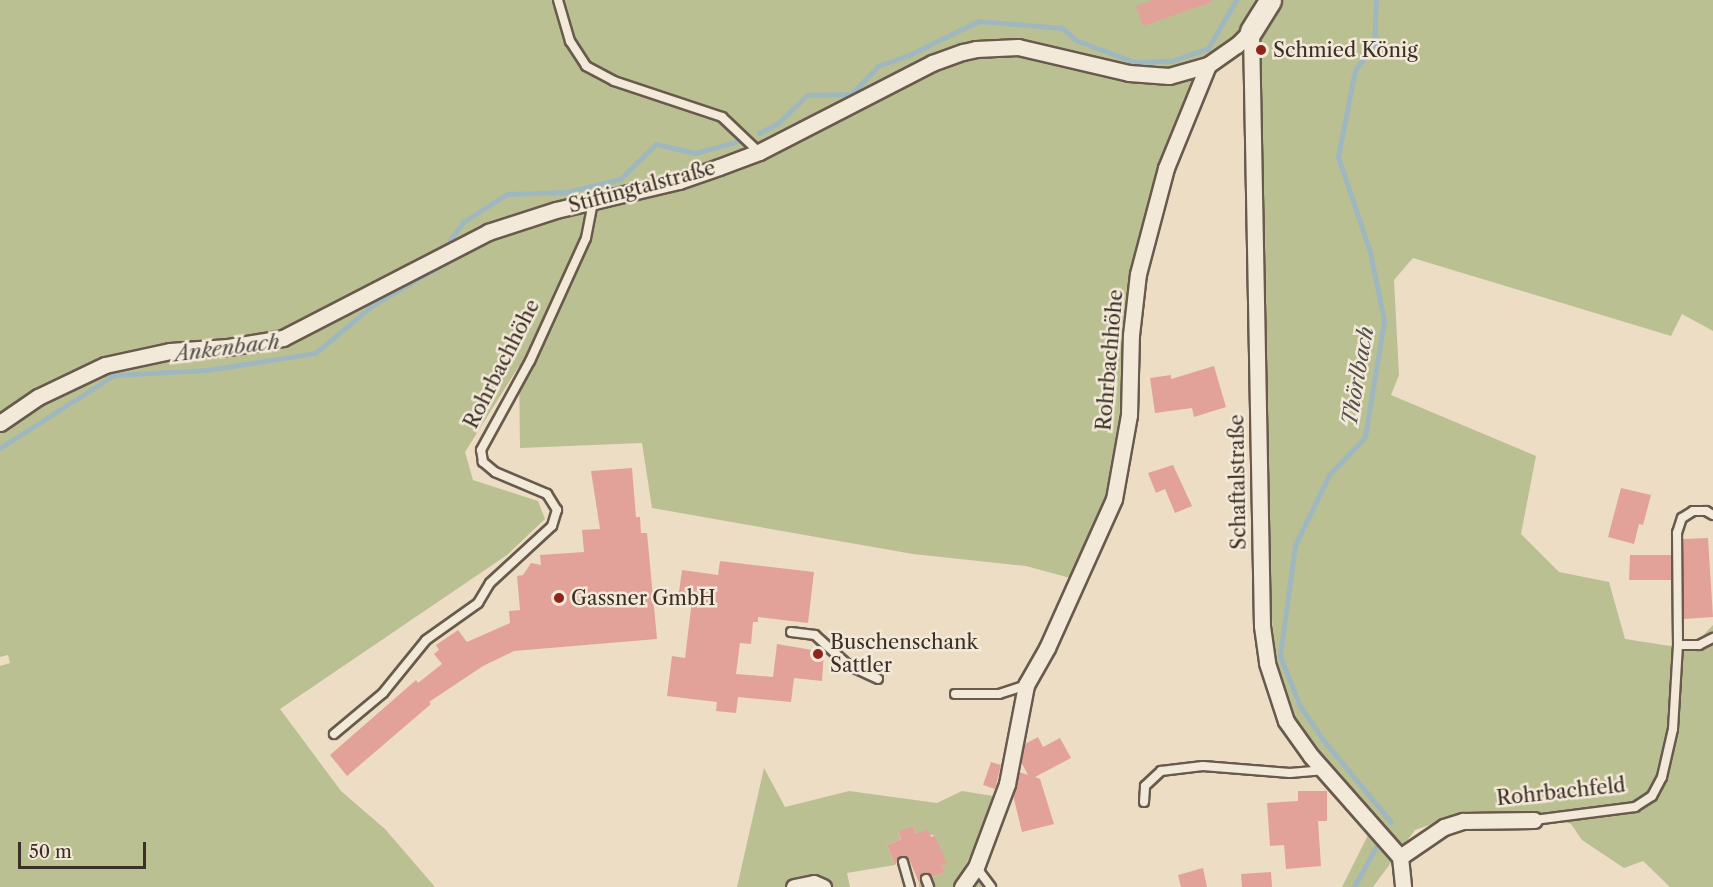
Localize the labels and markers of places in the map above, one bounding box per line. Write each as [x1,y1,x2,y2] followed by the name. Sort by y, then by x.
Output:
[1273,38,1418,62] place label: Schmied König
[1254,43,1268,57] marker: Schmied König
[571,586,716,610] place label: Gassner GmbH
[552,591,566,605] marker: Gassner GmbH
[830,630,978,677] place label: Buschenschank Sattler
[811,647,825,661] marker: Buschenschank Sattler

